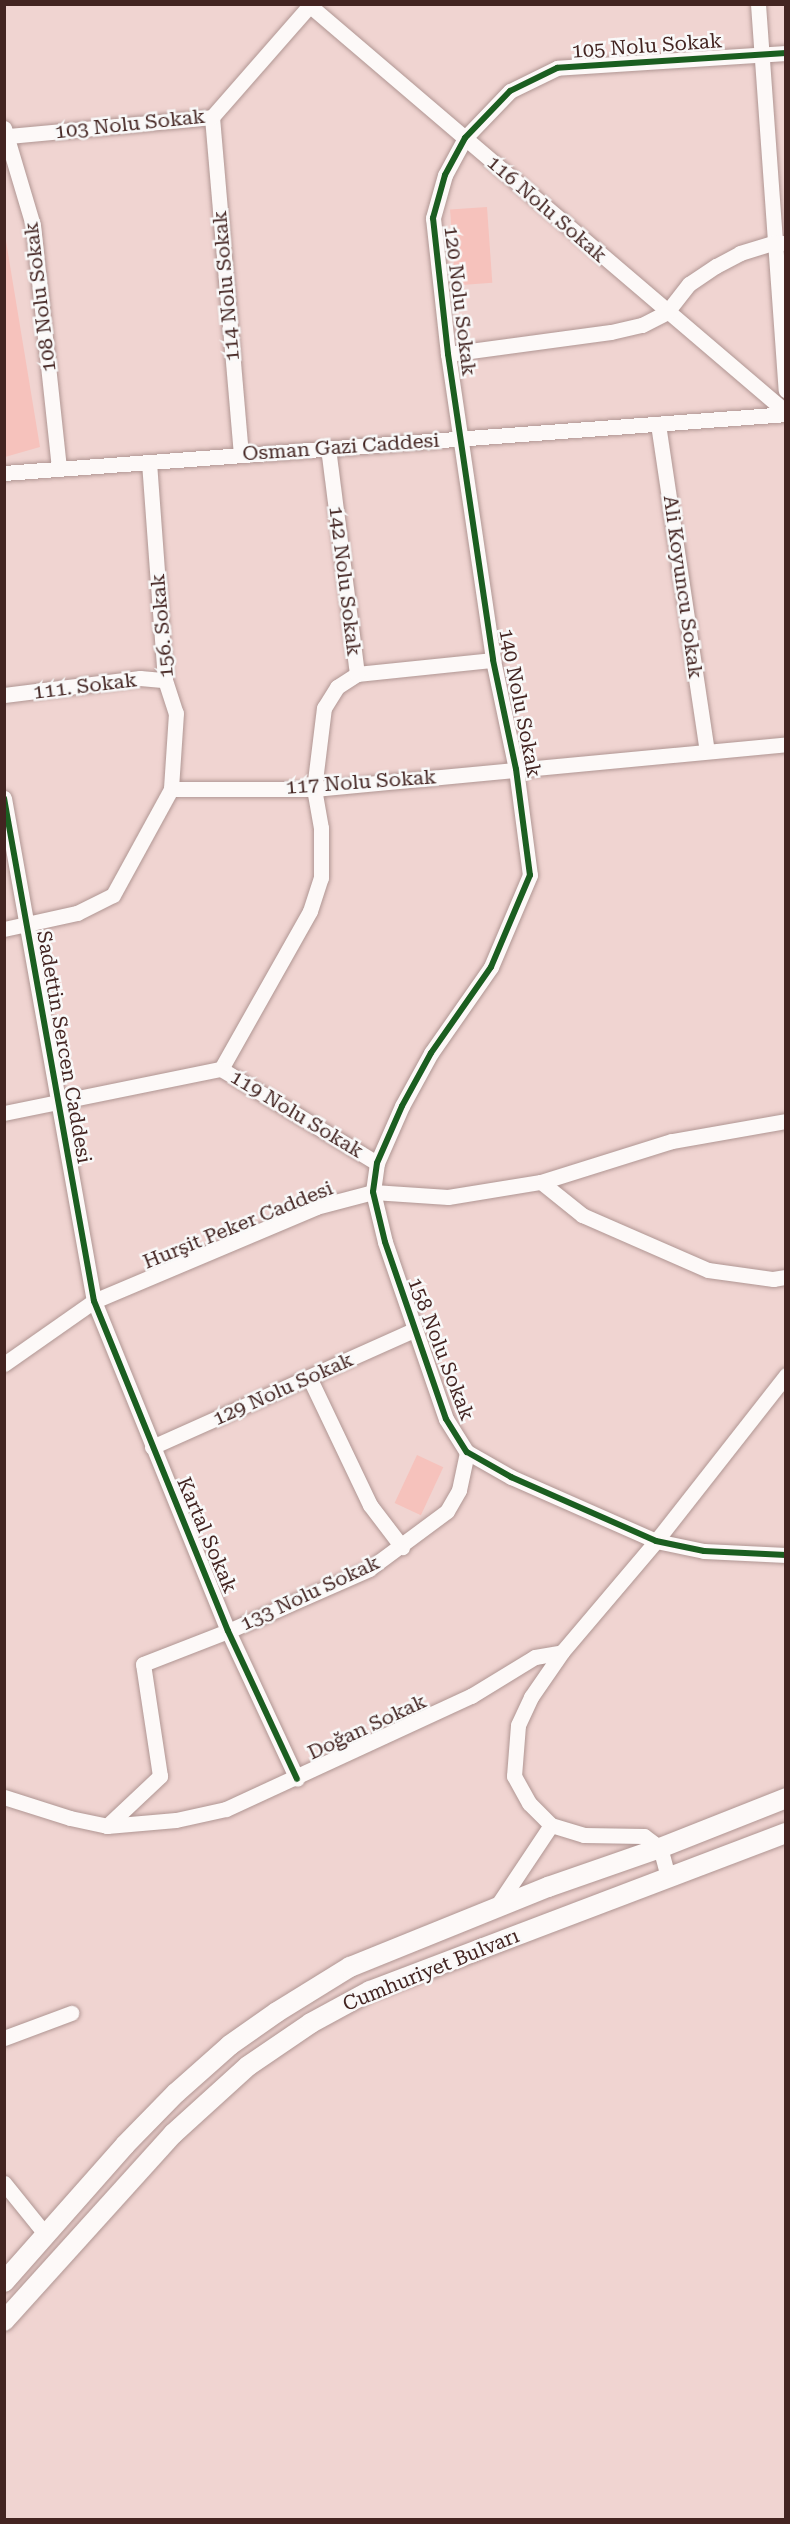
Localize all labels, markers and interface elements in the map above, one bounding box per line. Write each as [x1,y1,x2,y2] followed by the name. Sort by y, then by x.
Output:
[571,29,723,63] street label: 105 Nolu Sokak
[54,104,206,144] street label: 103 Nolu Sokak
[482,150,612,268] street label: 116 Nolu Sokak
[207,210,245,362] street label: 114 Nolu Sokak
[19,221,61,373] street label: 108 Nolu Sokak
[439,225,481,377] street label: 120 Nolu Sokak
[242,428,440,466] street label: Osman Gazi Caddesi
[658,494,708,680] street label: Ali Koyuncu Sokak
[324,505,366,657] street label: 142 Nolu Sokak
[145,573,179,679] street label: 156. Sokak
[494,627,546,779] street label: 140 Nolu Sokak
[32,668,138,704] street label: 111. Sokak
[285,765,437,799] street label: 117 Nolu Sokak
[32,929,96,1165] street label: Sadettin Sercen Caddesi
[226,1065,368,1163] street label: 119 Nolu Sokak
[140,1176,336,1274] street label: Hurşit Peker Caddesi
[403,1274,479,1424] street label: 158 Nolu Sokak
[209,1347,357,1431] street label: 129 Nolu Sokak
[172,1473,242,1597] street label: Kartal Sokak
[237,1550,383,1636] street label: 133 Nolu Sokak
[304,1689,430,1765] street label: Doğan Sokak
[339,1924,523,2016] street label: Cumhuriyet Bulvarı

